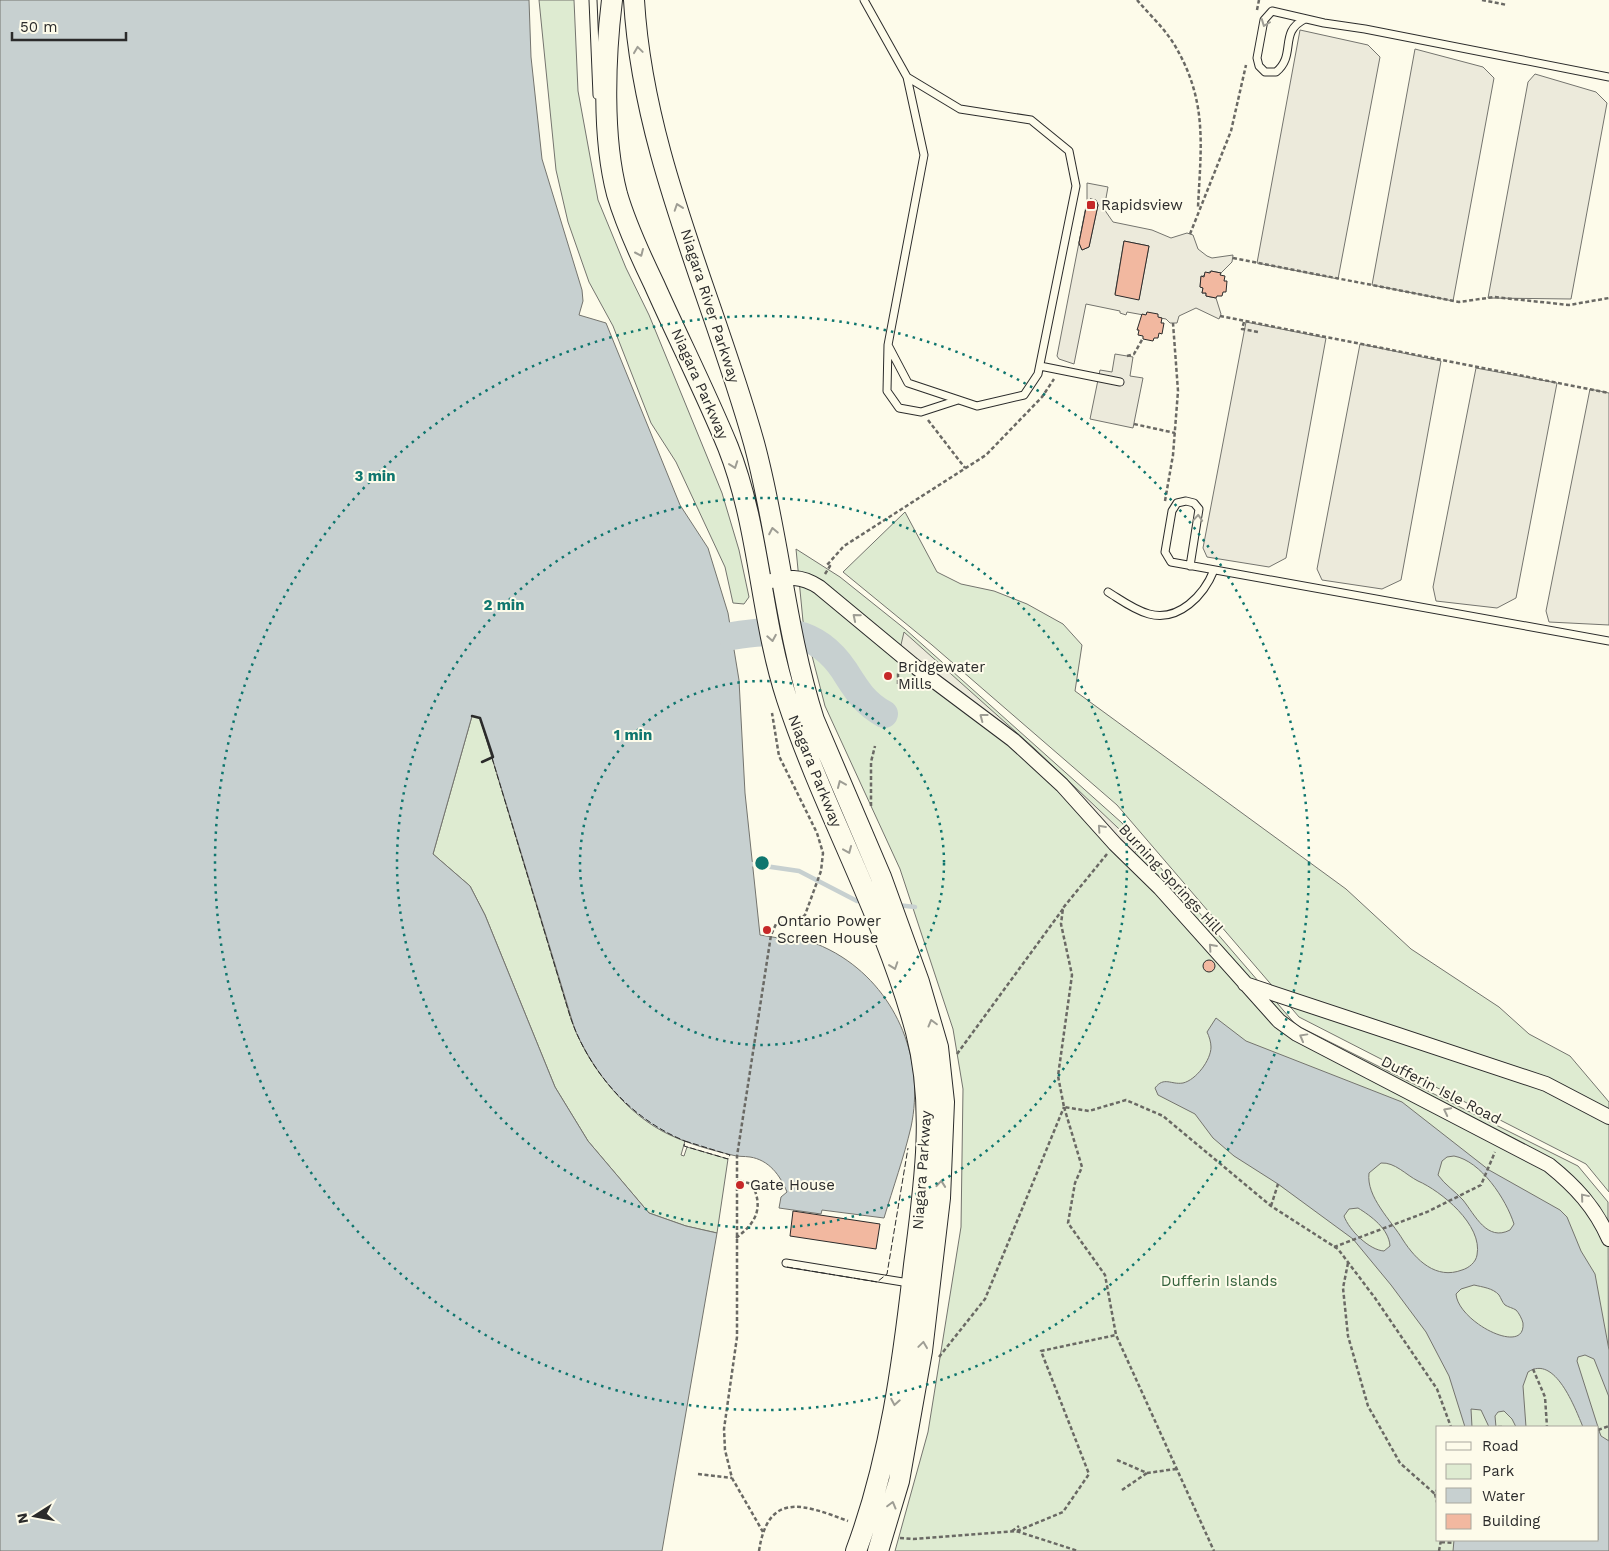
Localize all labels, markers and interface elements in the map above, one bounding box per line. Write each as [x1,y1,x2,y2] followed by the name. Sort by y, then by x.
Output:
[12,10,126,42] scale bar
[20,18,57,36] text: 50 m
[1261,18,1271,27] one-way arrow
[633,46,644,54] one-way arrow
[1101,196,1183,214] place label: Rapidsview
[1085,199,1097,211] marker: Rapidsview
[674,204,684,212] one-way arrow
[677,227,743,385] street label: Niagara River Parkway
[633,248,644,257] one-way arrow
[667,326,733,443] street label: Niagara Parkway
[728,460,738,469] one-way arrow
[355,467,395,485] text: 3 min
[1192,513,1203,521] one-way arrow
[768,526,778,535] one-way arrow
[483,596,525,614] text: 2 min
[852,613,861,622] one-way arrow
[766,634,776,643] one-way arrow
[898,658,985,693] place label: Bridgewater Mills
[882,670,894,682] marker: Bridgewater Mills
[784,712,846,830] street label: Niagara Parkway
[980,715,989,723] one-way arrow
[614,726,652,744] text: 1 min
[837,780,847,789] one-way arrow
[1115,820,1227,938] street label: Burning Springs Hill
[1098,825,1107,834] one-way arrow
[842,845,853,854] one-way arrow
[753,854,771,872] centre of rings
[777,912,881,947] place label: Ontario Power Screen House
[761,924,773,936] marker: Ontario Power Screen House
[1209,943,1218,952] one-way arrow
[889,961,899,970] one-way arrow
[927,1019,937,1027] one-way arrow
[1299,1033,1308,1043] one-way arrow
[1378,1052,1504,1128] street label: Dufferin Isle Road
[1444,1107,1453,1117] one-way arrow
[909,1109,935,1230] street label: Niagara Parkway
[750,1176,835,1194] place label: Gate House
[734,1179,746,1191] marker: Gate House
[936,1179,947,1187] one-way arrow
[1580,1194,1589,1203] one-way arrow
[1161,1272,1277,1290] park label: Dufferin Islands
[918,1341,928,1349] one-way arrow
[890,1398,900,1406] one-way arrow
[1436,1426,1599,1541] legend
[1482,1437,1519,1455] text: Road
[1482,1462,1515,1480] text: Park
[1482,1487,1525,1505] text: Water
[10,1491,60,1541] north arrow
[886,1500,897,1509] one-way arrow
[13,1512,31,1525] text: N
[1482,1512,1540,1530] text: Building

